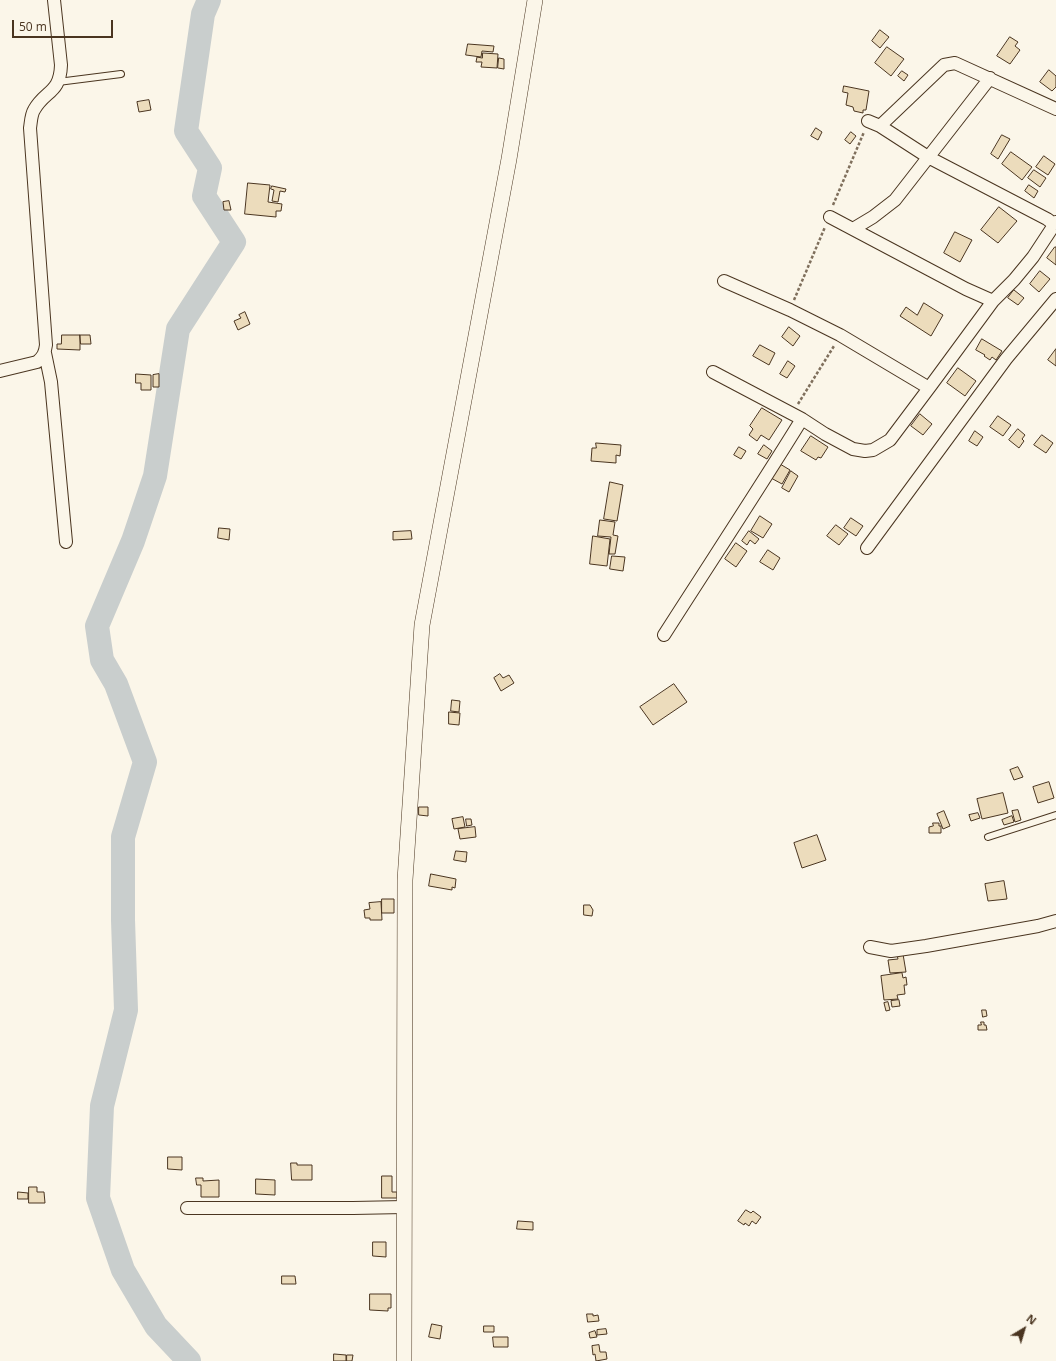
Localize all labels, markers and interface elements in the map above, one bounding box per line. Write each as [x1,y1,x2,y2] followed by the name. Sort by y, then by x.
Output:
[14,12,115,38] scale bar
[19,18,47,35] text: 50 m
[1004,1309,1044,1349] north arrow
[1024,1310,1040,1328] text: N

